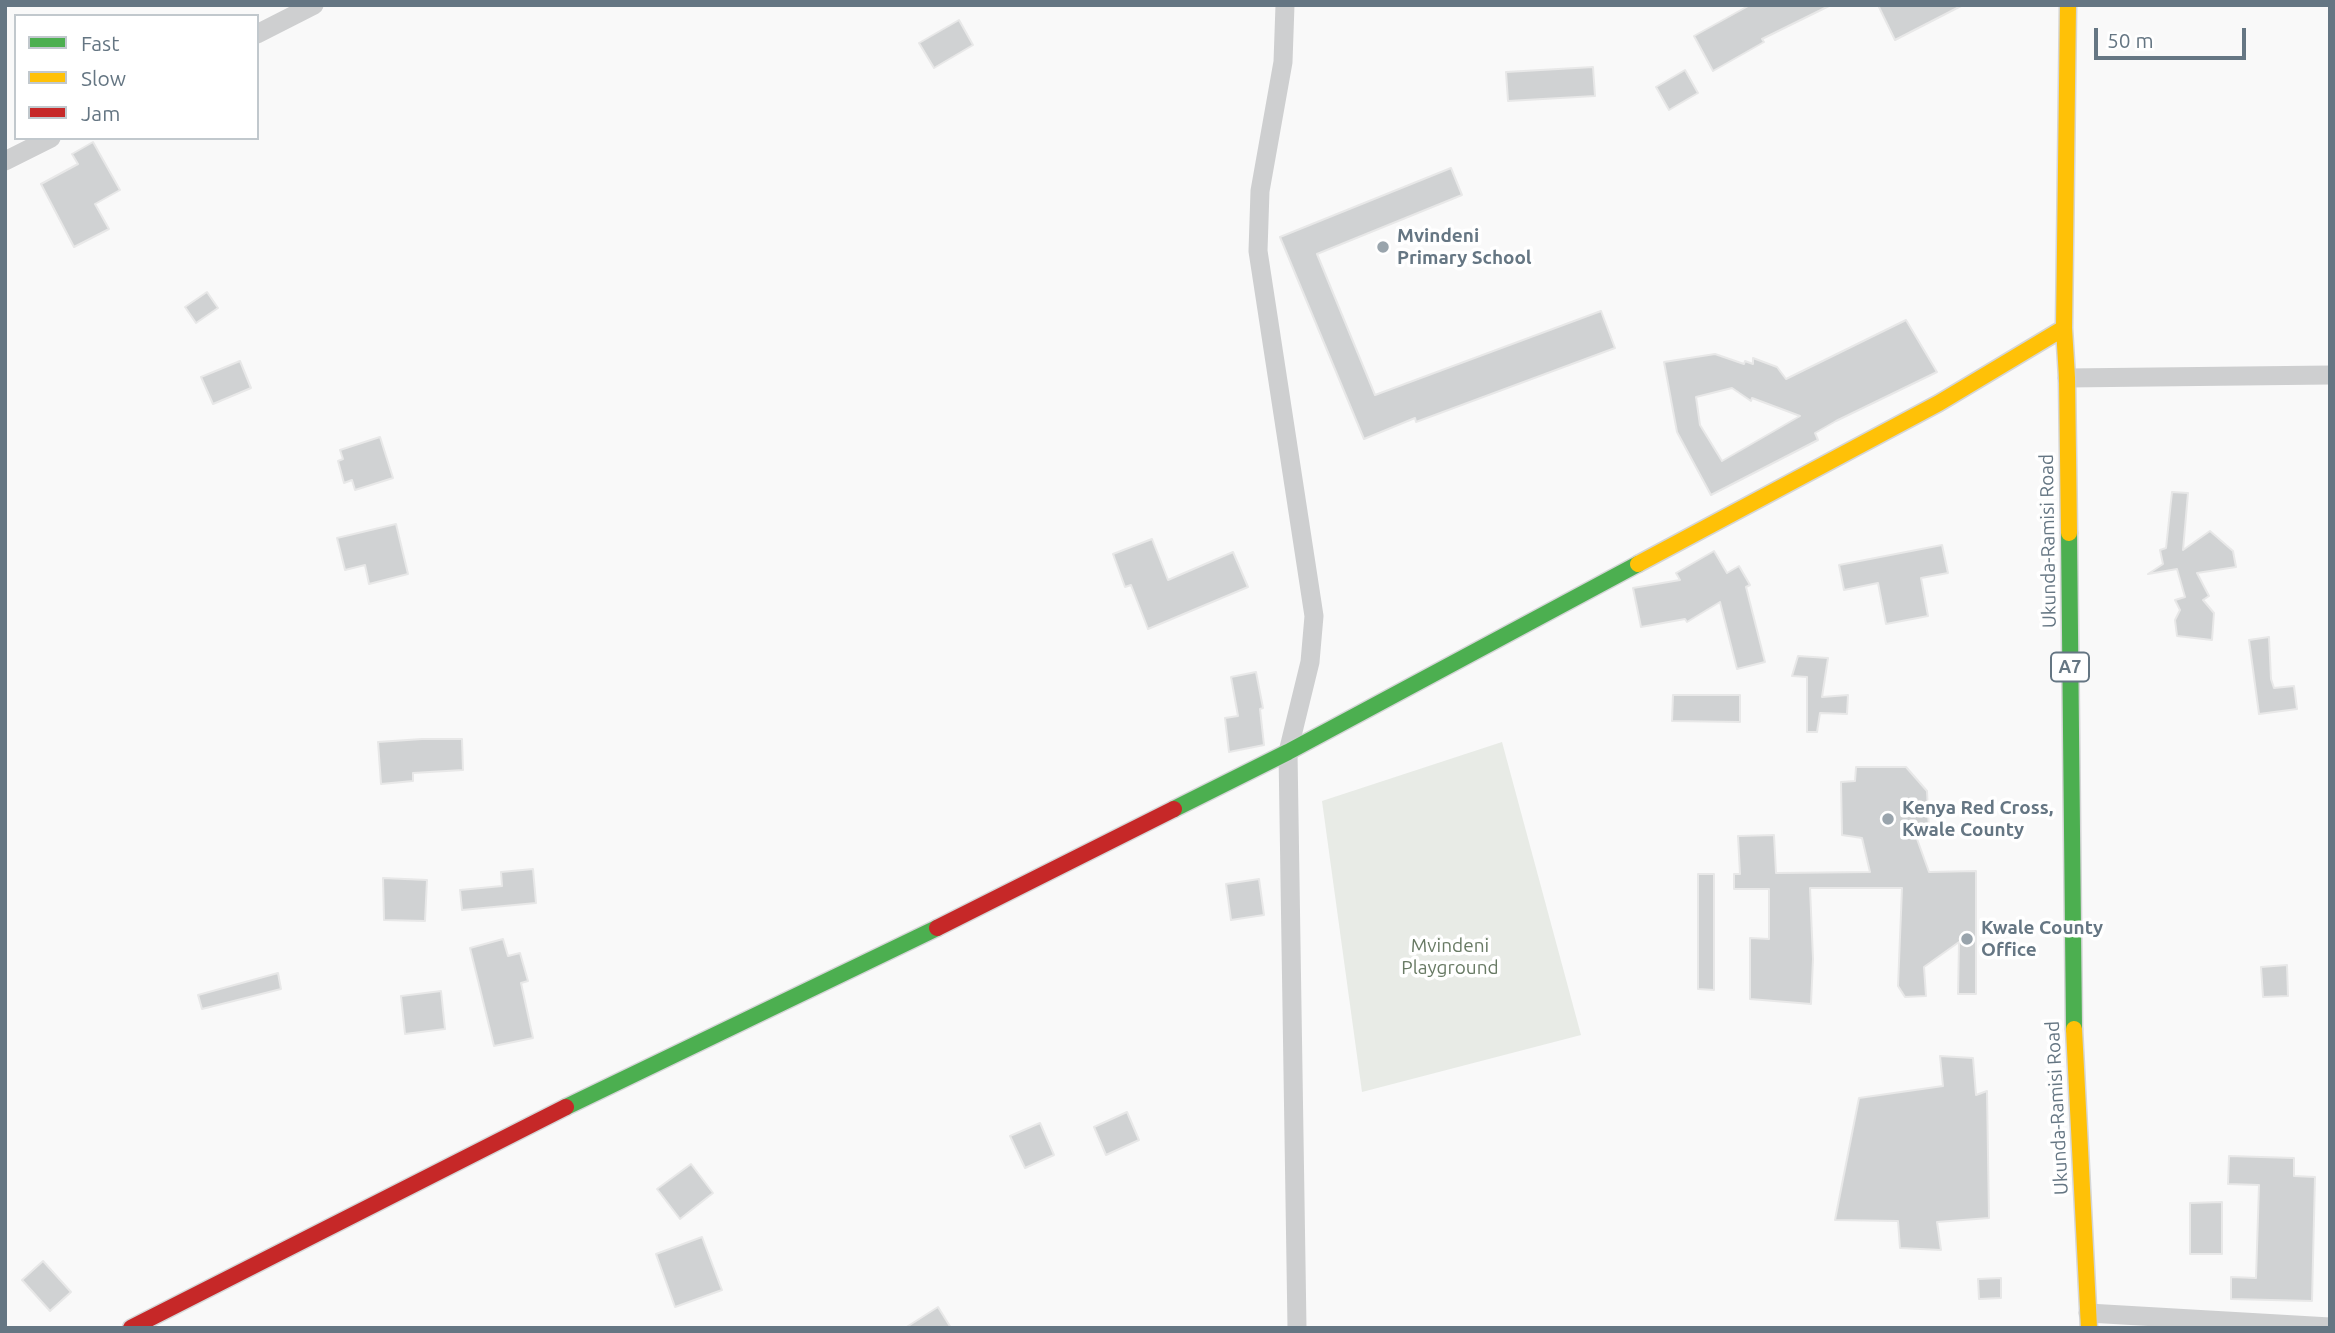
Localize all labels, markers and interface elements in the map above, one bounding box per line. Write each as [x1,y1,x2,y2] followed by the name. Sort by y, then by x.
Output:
[14,14,259,140] legend
[2097,14,2249,58] scale bar
[2107,28,2154,52] text: 50 m
[81,31,119,55] text: Fast
[81,66,126,90] text: Slow
[81,101,120,125] text: Jam
[1397,225,1532,269] place label: Mvindeni Primary School
[1375,239,1391,255] marker: Mvindeni Primary School
[2035,454,2061,628] street label: Ukunda-Ramisi Road
[2051,652,2089,682] road number: A7
[1902,797,2053,841] place label: Kenya Red Cross, Kwale County
[1880,811,1896,827] marker: Kenya Red Cross, Kwale County
[1981,917,2103,961] place label: Kwale County Office
[1959,931,1975,947] marker: Kwale County Office
[1401,935,1499,979] park label: Mvindeni Playground
[2041,1020,2073,1196] street label: Ukunda-Ramisi Road

